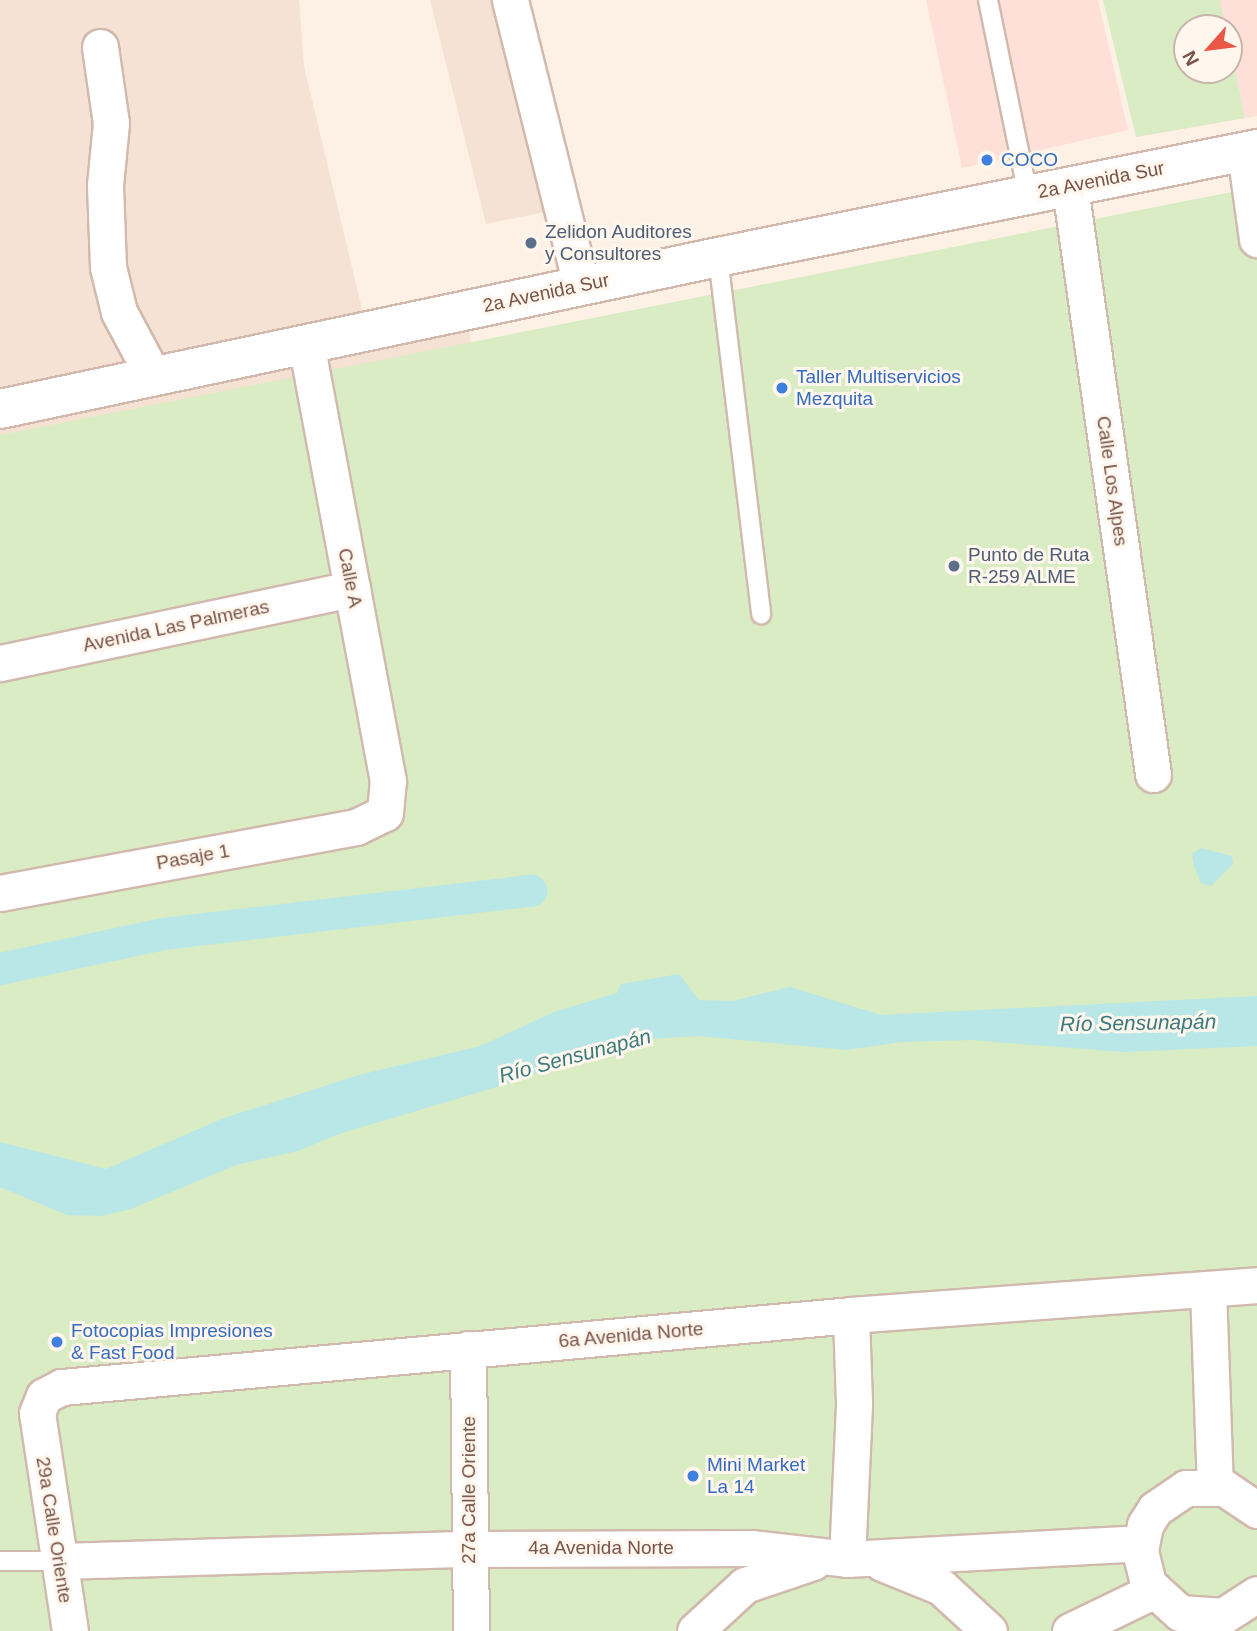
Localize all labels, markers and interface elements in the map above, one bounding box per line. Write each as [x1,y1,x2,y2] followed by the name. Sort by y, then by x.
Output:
[1173,14,1243,84] north arrow
[1178,47,1203,69] text: N
[1001,149,1058,171] place label: COCO
[979,152,995,168] marker: COCO
[1035,156,1167,204] street label: 2a Avenida Sur
[545,221,693,265] place label: Zelidon Auditores y Consultores
[523,235,539,251] marker: Zelidon Auditores y Consultores
[480,268,612,318] street label: 2a Avenida Sur
[796,366,961,410] place label: Taller Multiservicios Mezquita
[774,380,790,396] marker: Taller Multiservicios Mezquita
[1092,414,1132,548] street label: Calle Los Alpes
[968,544,1089,588] place label: Punto de Ruta R-259 ALME
[333,546,367,610] street label: Calle A
[946,558,962,574] marker: Punto de Ruta R-259 ALME
[81,595,271,657] street label: Avenida Las Palmeras
[155,839,231,875] street label: Pasaje 1
[1060,1009,1216,1037] water label: Río Sensunapán
[496,1024,654,1088] water label: Río Sensunapán
[557,1317,705,1353] street label: 6a Avenida Norte
[71,1320,273,1364] place label: Fotocopias Impresiones & Fast Food
[49,1334,65,1350] marker: Fotocopias Impresiones & Fast Food
[458,1416,480,1564] street label: 27a Calle Oriente
[707,1454,805,1498] place label: Mini Market La 14
[31,1455,77,1605] street label: 29a Calle Oriente
[685,1468,701,1484] marker: Mini Market La 14
[528,1537,674,1559] street label: 4a Avenida Norte

